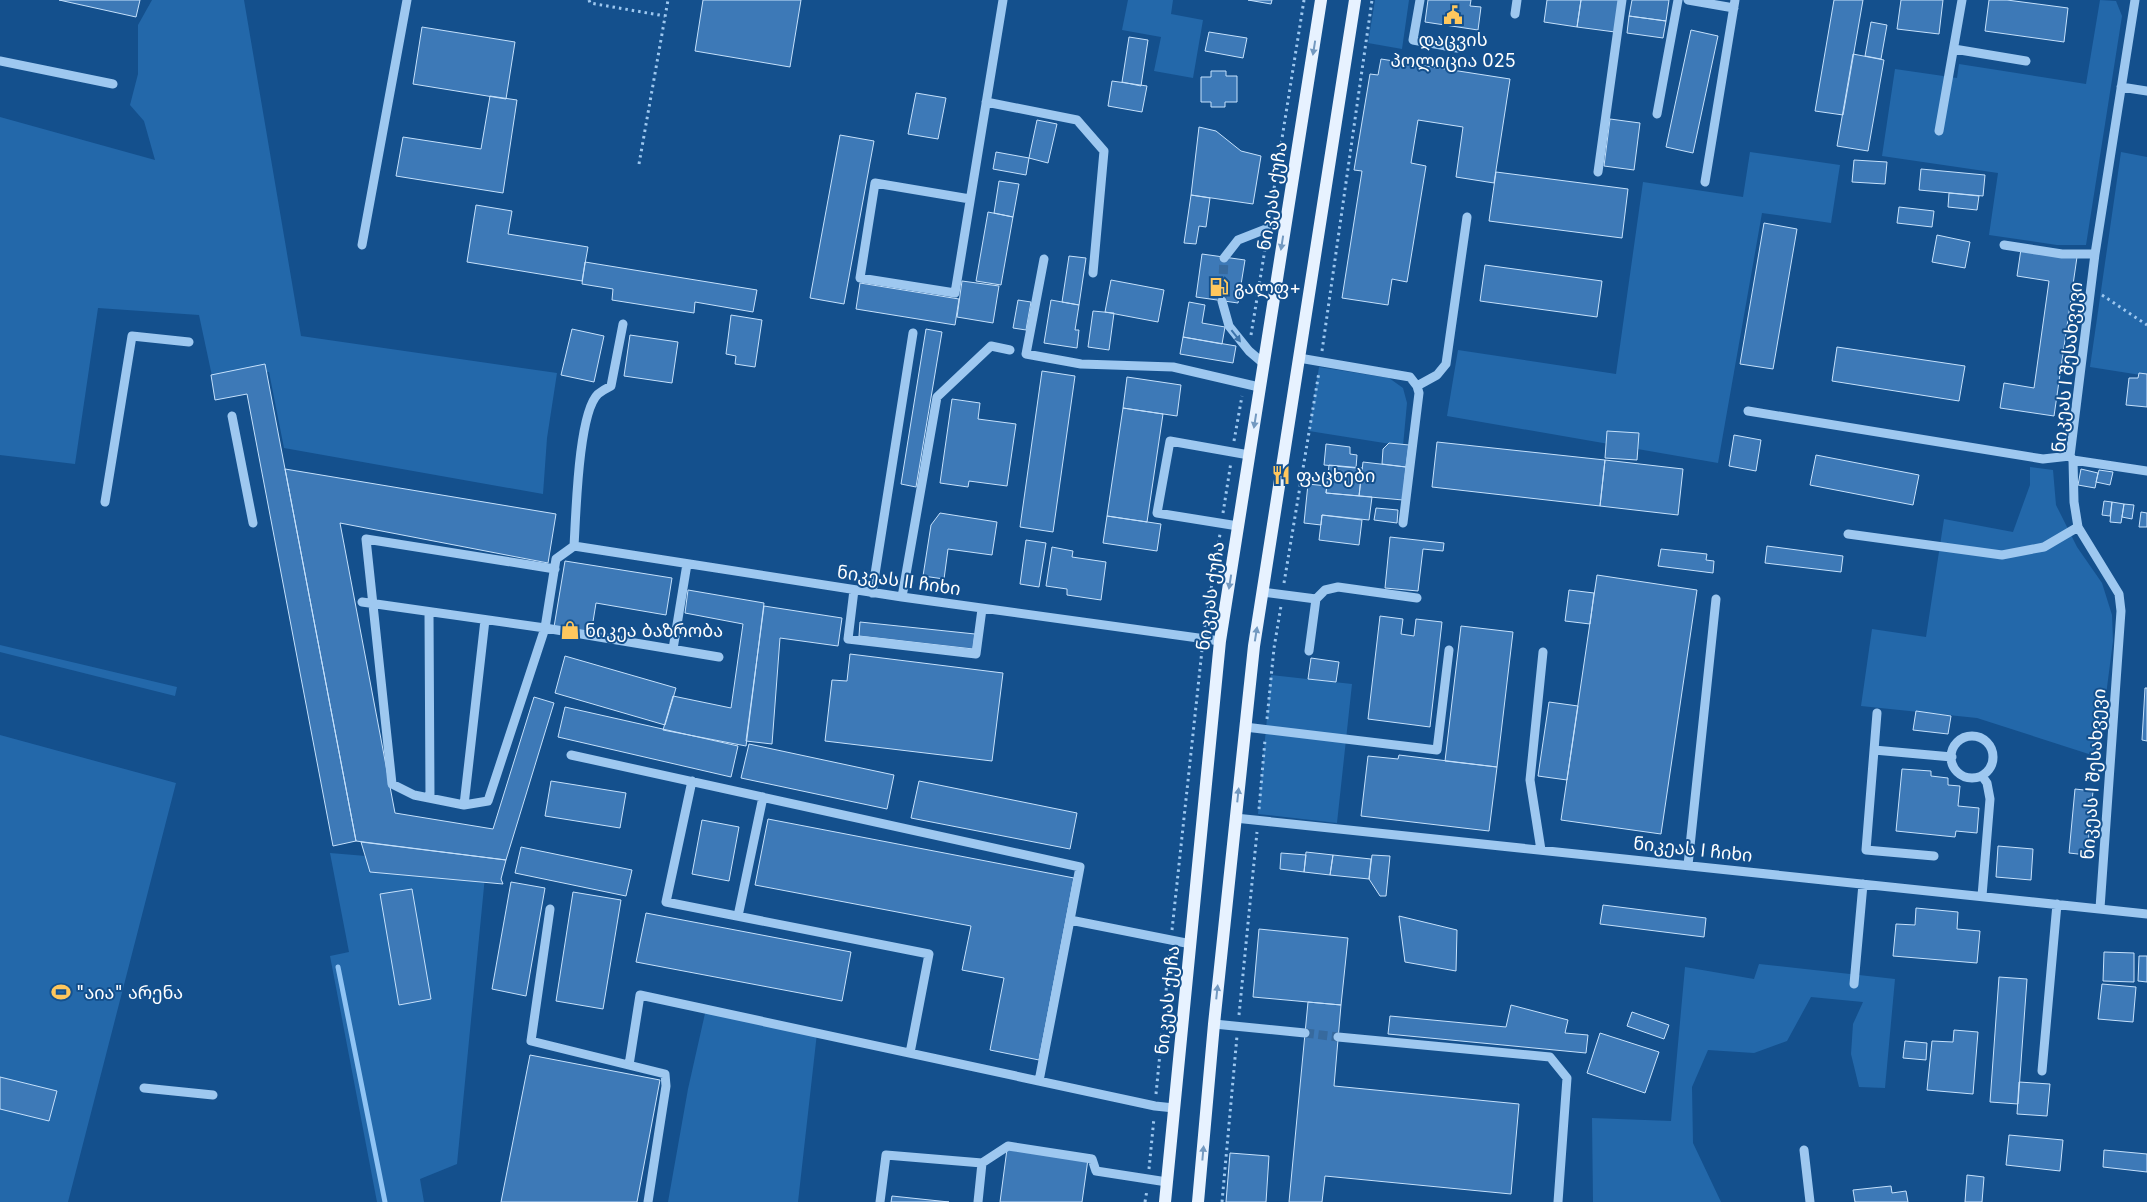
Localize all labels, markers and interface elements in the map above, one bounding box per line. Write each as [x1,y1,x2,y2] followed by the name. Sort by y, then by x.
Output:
[1442,4,1464,26] public building icon: დაცვის პოლიცია 025
[1390,29,1516,72] place label: დაცვის პოლიცია 025
[1309,40,1317,56] one-way arrow
[1253,140,1292,252] street label: ნიკეას ქუჩა
[1278,236,1286,252] one-way arrow
[1208,276,1230,298] fuel station icon: გალფ+
[1234,277,1301,299] place label: გალფ+
[2048,281,2087,454] street label: ნიკეას I შესახვევი
[1231,329,1242,342] one-way arrow
[1250,413,1258,429] one-way arrow
[1270,464,1292,486] restaurant icon: ფაცხები
[1296,465,1375,487] place label: ფაცხები
[1192,540,1229,652] street label: ნიკეას ქუჩა
[836,561,962,600] street label: ნიკეას II ჩიხი
[1225,574,1233,590] one-way arrow
[559,619,581,641] shop icon: ნიკეა ბაზრობა
[585,620,723,642] place label: ნიკეა ბაზრობა
[1252,625,1260,641] one-way arrow
[2077,688,2110,860] street label: ნიკეას I შესახვევი
[1234,787,1242,803] one-way arrow
[1632,832,1754,867] street label: ნიკეას I ჩიხი
[1151,944,1184,1056] street label: ნიკეას ქუჩა
[50,981,72,1003] sports icon: "აია" არენა
[76,982,183,1004] place label: "აია" არენა
[1213,983,1221,999] one-way arrow
[1199,1145,1207,1161] one-way arrow

